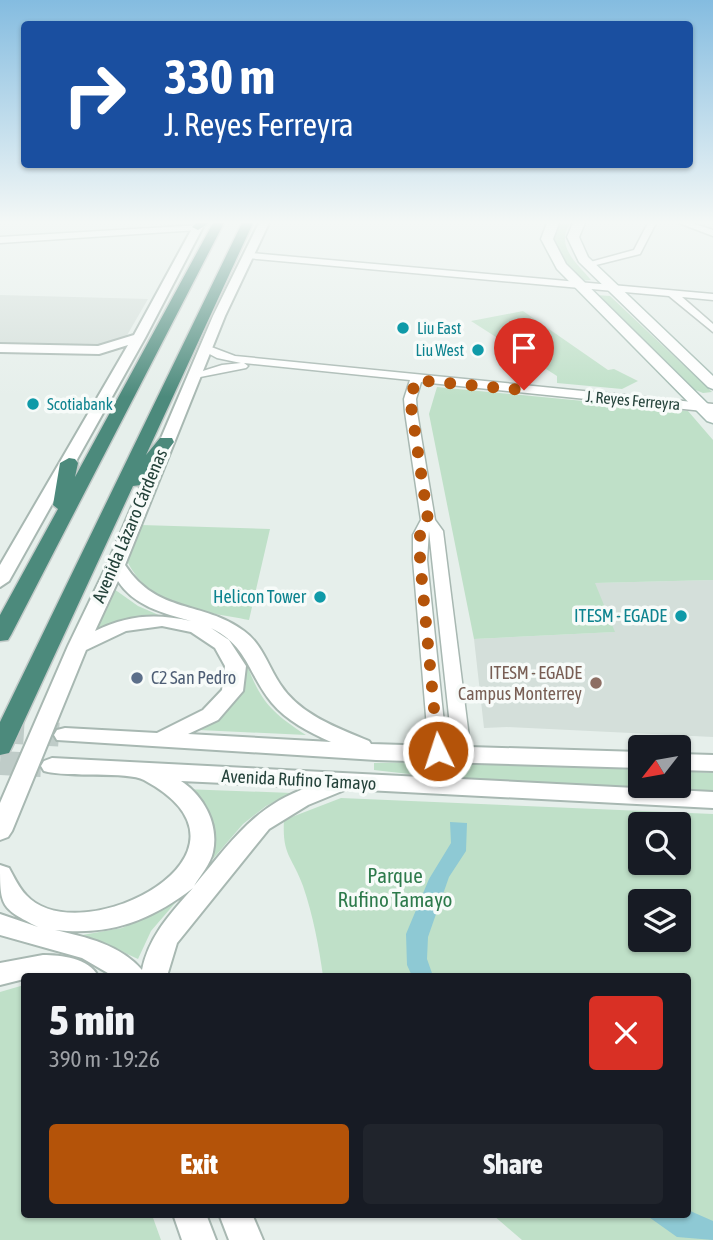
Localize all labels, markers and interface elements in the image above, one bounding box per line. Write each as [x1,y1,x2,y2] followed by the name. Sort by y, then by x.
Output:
[164,48,275,104] text: 330 m
[49,49,140,140] icon: right
[164,106,354,143] text: J. Reyes Ferreyra
[494,318,554,390] pin
[417,319,462,337] place label: Liu East
[395,320,411,336] marker: Liu East
[505,329,543,367] icon: arrive
[416,341,464,359] place label: Liu West
[470,342,486,358] marker: Liu West
[585,387,681,414] street label: J. Reyes Ferreyra
[47,395,113,413] place label: Scotiabank
[25,396,41,412] marker: Scotiabank
[88,446,171,606] street label: Avenida Lázaro Cárdenas
[213,586,307,607] place label: Helicon Tower
[312,589,328,605] marker: Helicon Tower
[574,605,667,626] place label: ITESM - EGADE
[673,608,689,624] marker: ITESM - EGADE
[458,662,582,704] place label: ITESM - EGADE Campus Monterrey
[151,667,236,688] place label: C2 San Pedro
[129,670,145,686] marker: C2 San Pedro
[588,675,604,691] marker: ITESM - EGADE Campus Monterrey
[401,714,475,788] position arrow
[628,735,691,798] north arrow
[628,735,691,952] map controls
[221,765,377,794] street label: Avenida Rufino Tamayo
[628,812,691,875] button: search
[338,863,452,911] park label: Parque Rufino Tamayo
[628,889,691,952] button: layers
[49,996,135,1044] text: 5 min
[589,996,663,1070] button: close
[49,1046,160,1072] text: 390 m · 19:26
[49,1124,349,1204] button: Exit
[363,1124,663,1204] button: Share

